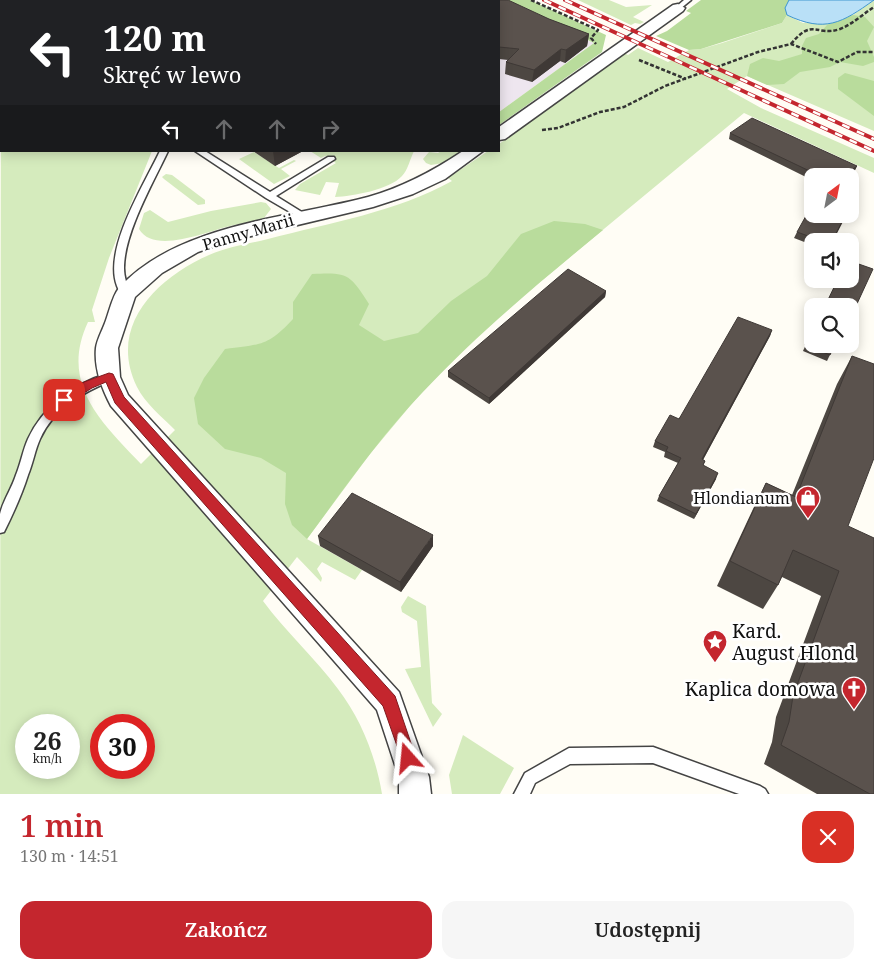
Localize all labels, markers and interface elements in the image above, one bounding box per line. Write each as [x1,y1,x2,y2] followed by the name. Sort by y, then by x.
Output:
[103,14,206,61] text: 120 m
[20,20,85,85] icon: left
[103,59,241,89] text: Skręć w lewo
[157,115,185,143] icon: left
[210,115,238,143] icon: ahead
[263,115,291,143] icon: ahead
[316,115,344,143] icon: right
[804,168,859,222] north arrow
[804,168,859,353] map controls
[200,208,296,256] street label: Panny Marii
[804,233,859,288] button: sound
[804,298,859,353] button: search
[43,379,85,421] pin
[50,386,78,414] icon: arrive
[795,485,821,519] shop icon: Hlondianum
[693,487,790,509] place label: Hlondianum
[732,618,856,666] place label: Kard. August Hlond
[702,629,728,663] place icon: Kard. August Hlond
[685,676,836,702] place label: Kaplica domowa
[841,676,867,710] church icon: Kaplica domowa
[90,714,155,779] speed limit sign: 30
[33,723,62,757] text: 26
[381,731,433,783] position arrow
[33,750,62,767] text: km/h
[20,805,104,846] text: 1 min
[802,811,854,863] button: close
[20,845,119,867] text: 130 m · 14:51
[20,901,432,959] button: Zakończ
[442,901,854,959] button: Udostępnij

